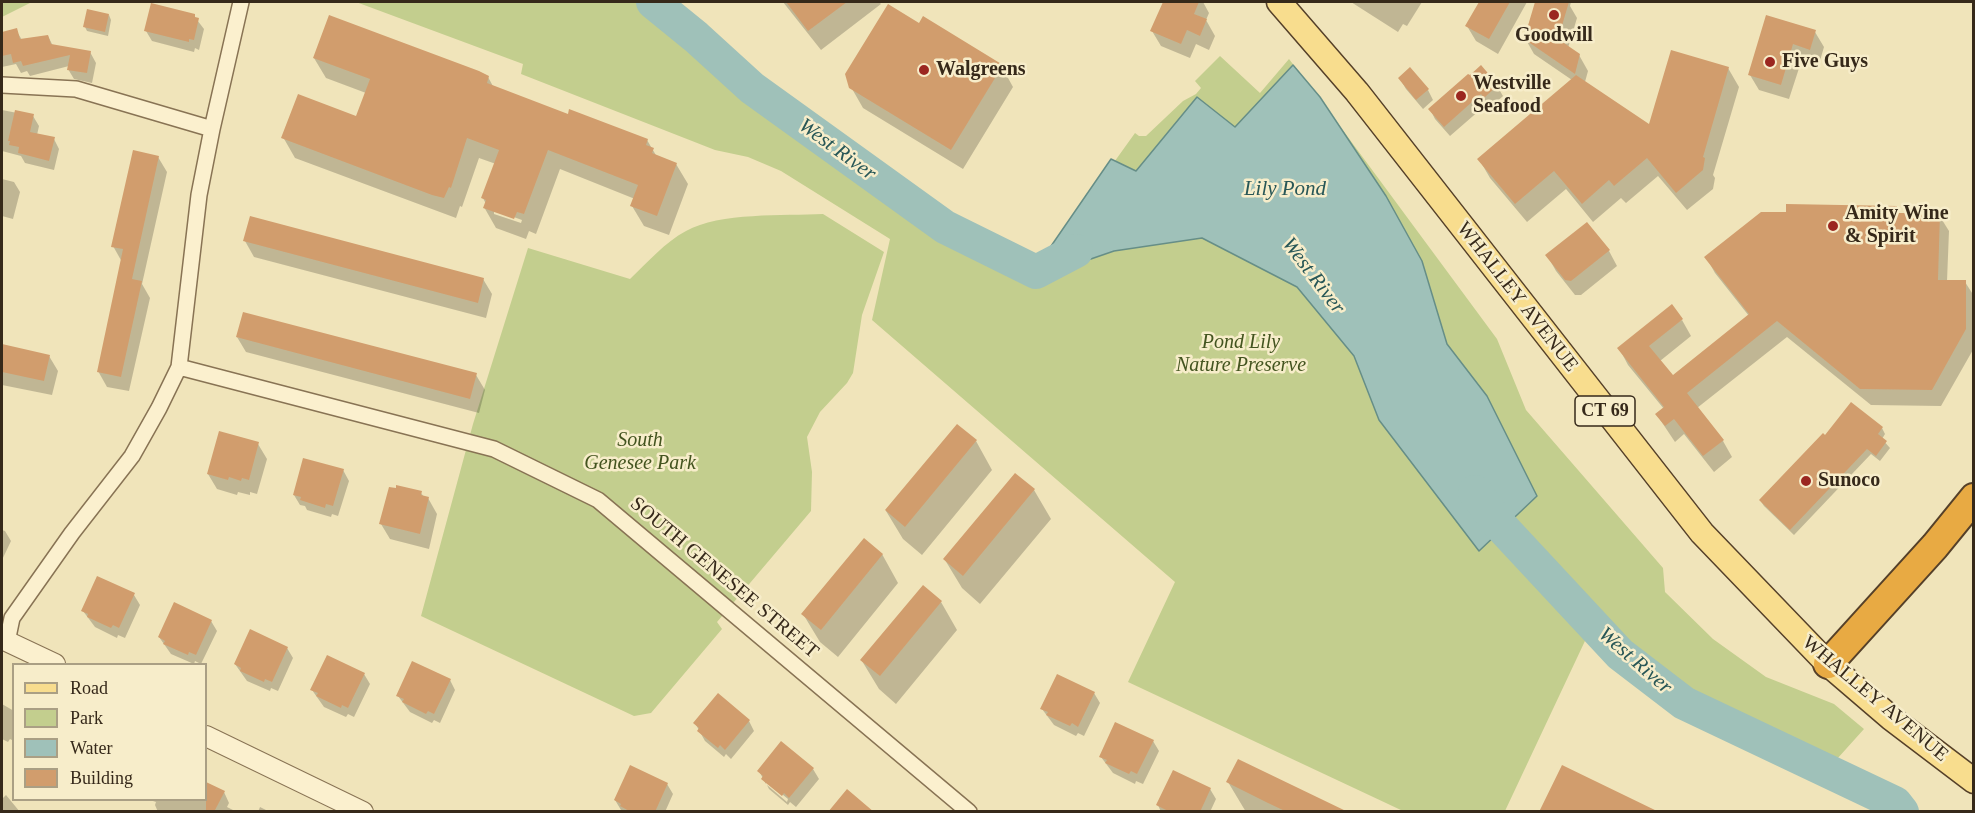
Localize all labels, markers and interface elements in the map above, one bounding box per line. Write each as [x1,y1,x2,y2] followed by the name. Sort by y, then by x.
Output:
[1547,8,1561,22] marker: Goodwill
[1515,24,1593,48] place label: Goodwill
[1782,50,1868,74] place label: Five Guys
[1763,55,1777,69] marker: Five Guys
[936,58,1026,82] place label: Walgreens
[917,63,931,77] marker: Walgreens
[1473,72,1551,119] place label: Westville Seafood
[1454,89,1468,103] marker: Westville Seafood
[793,113,881,187] water label: West River
[1244,176,1326,202] water label: Lily Pond
[1845,202,1949,249] place label: Amity Wine & Spirit
[1451,217,1583,377] street label: WHALLEY AVENUE
[1826,219,1840,233] marker: Amity Wine & Spirit
[1276,233,1350,319] water label: West River
[1176,331,1306,378] park label: Pond Lily Nature Preserve
[1575,396,1635,426] road number: CT 69
[584,429,696,476] park label: South Genesee Park
[1818,469,1880,493] place label: Sunoco
[1799,474,1813,488] marker: Sunoco
[625,492,823,664] street label: SOUTH GENESEE STREET
[1593,622,1677,700] water label: West River
[1797,631,1953,767] street label: WHALLEY AVENUE
[12,663,207,801] legend
[70,678,108,698] text: Road
[70,708,103,728] text: Park
[70,738,113,758] text: Water
[70,768,133,788] text: Building

